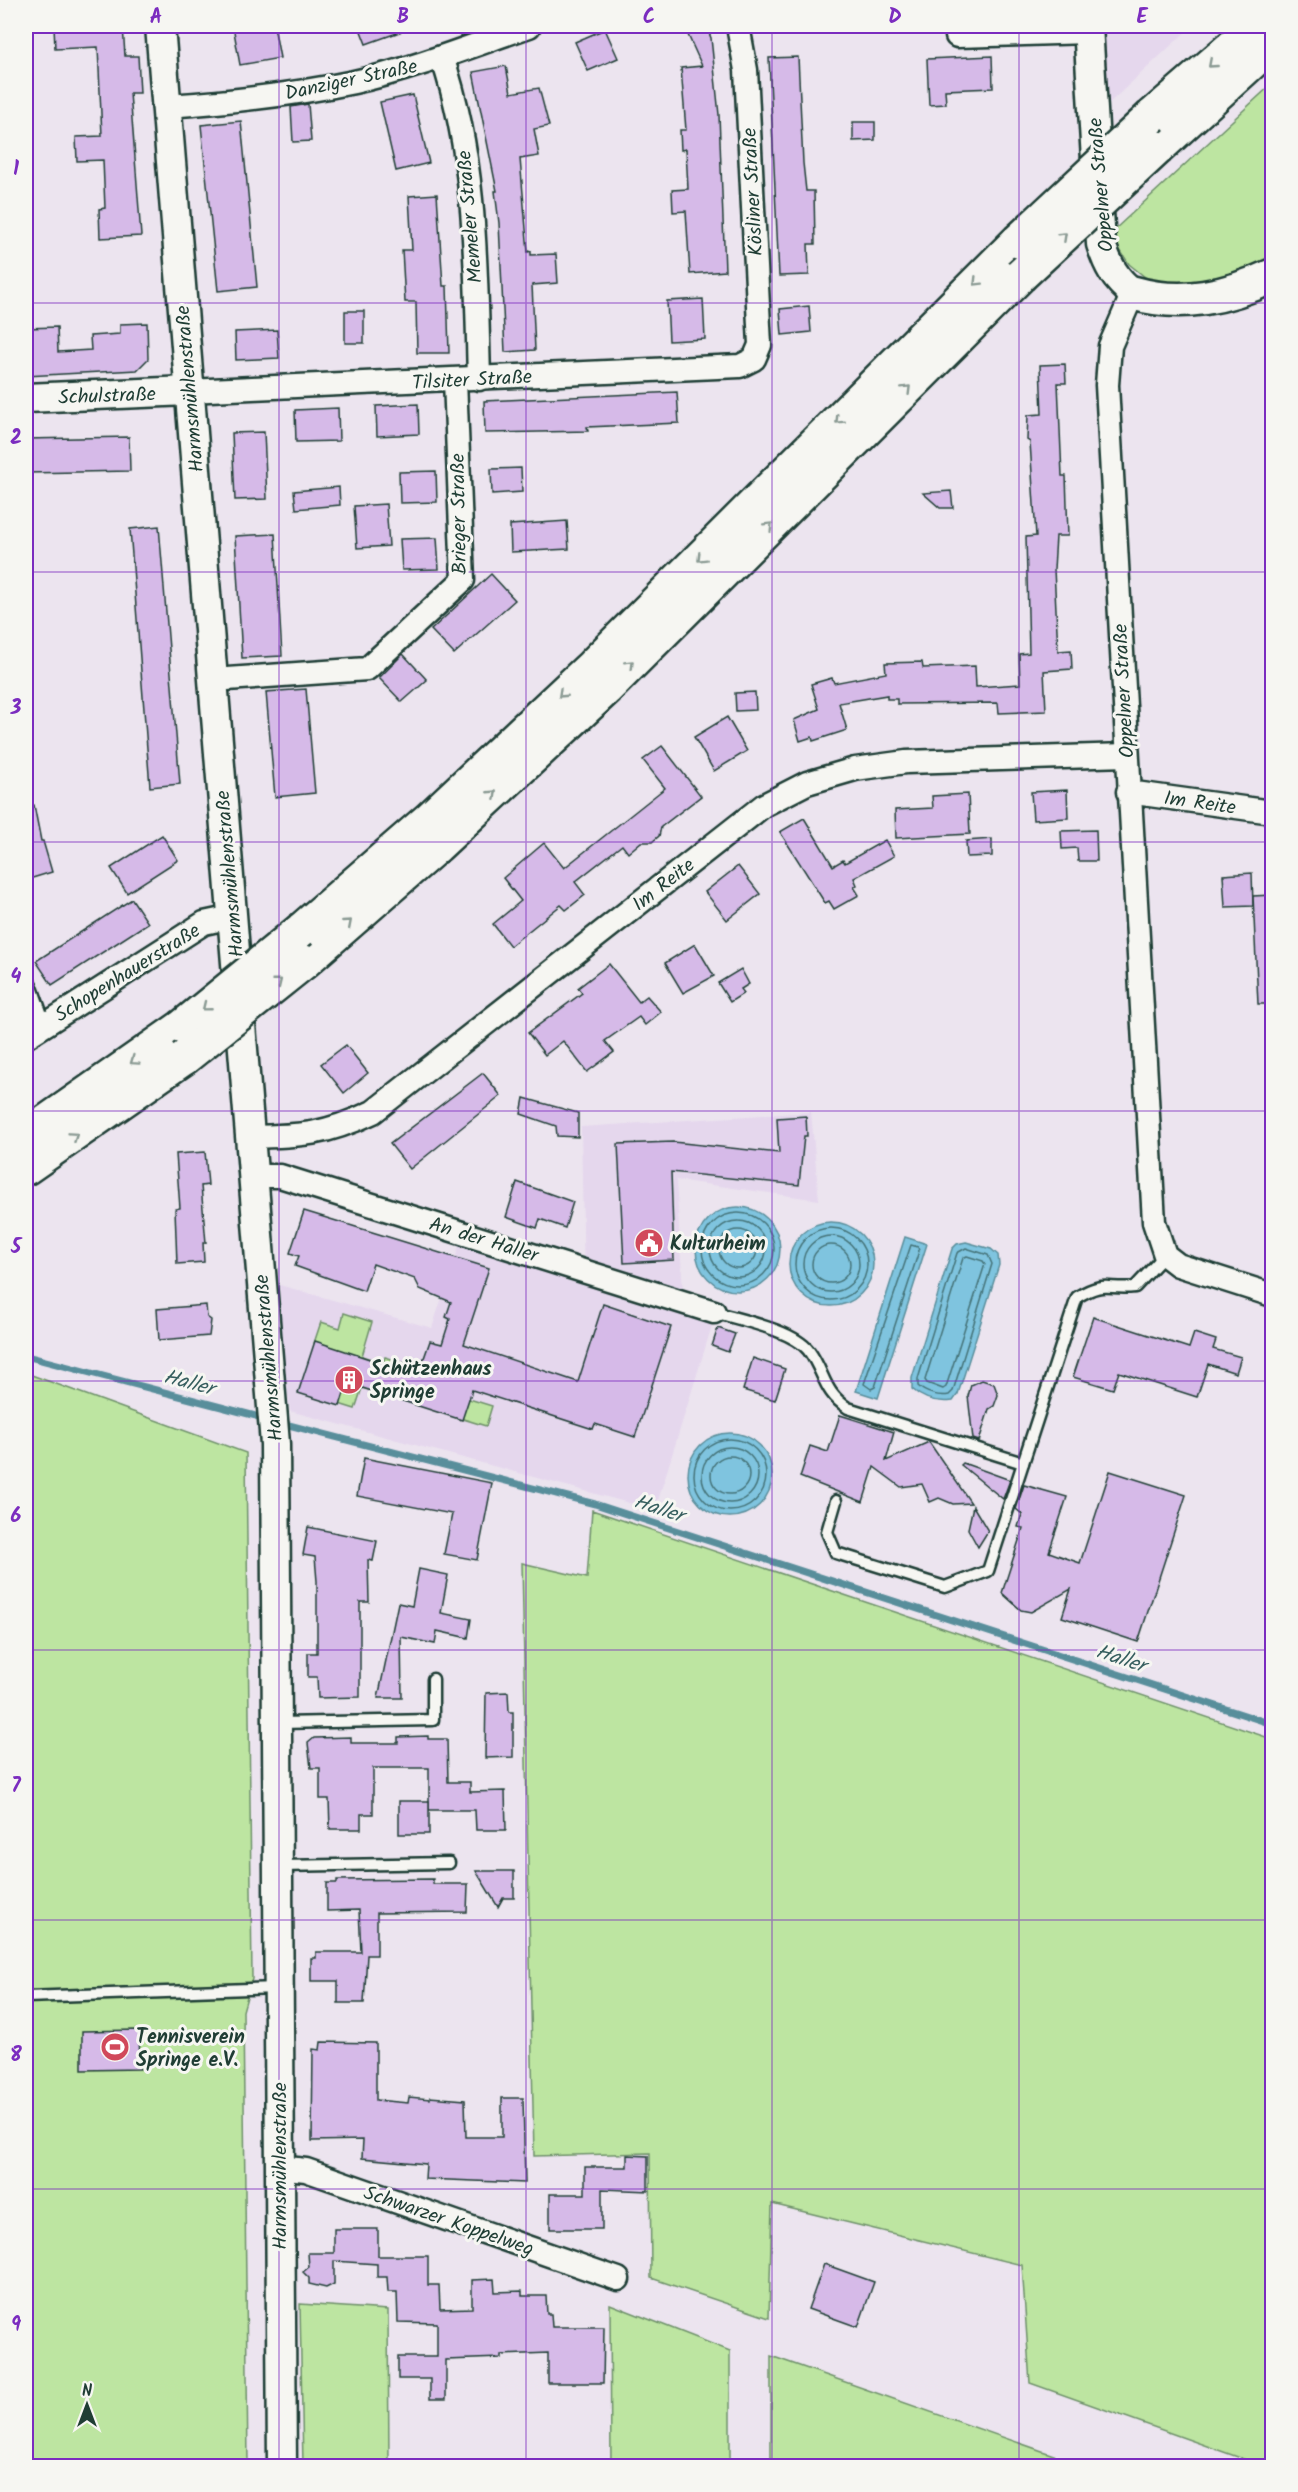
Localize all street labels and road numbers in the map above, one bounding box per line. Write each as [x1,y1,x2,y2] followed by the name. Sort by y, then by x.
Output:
[282,51,421,111] street label: Danziger Straße
[1080,116,1124,253] street label: Oppelner Straße
[735,127,773,257] street label: Kösliner Straße
[449,149,493,285] street label: Memeler Straße
[168,304,214,474] street label: Harmsmühlenstraße
[411,362,533,400] street label: Tilsiter Straße
[58,379,156,415] street label: Schulstraße
[443,453,477,575] street label: Brieger Straße
[1105,623,1144,759] street label: Oppelner Straße
[1162,783,1238,825] street label: Im Reite
[208,789,254,959] street label: Harmsmühlenstraße
[626,851,703,920] street label: Im Reite
[49,916,207,1031] street label: Schopenhauerstraße
[425,1209,543,1273] street label: An der Haller
[247,1273,293,1443] street label: Harmsmühlenstraße
[265,2082,297,2250] street label: Harmsmühlenstraße
[359,2178,538,2266] street label: Schwarzer Koppelweg

